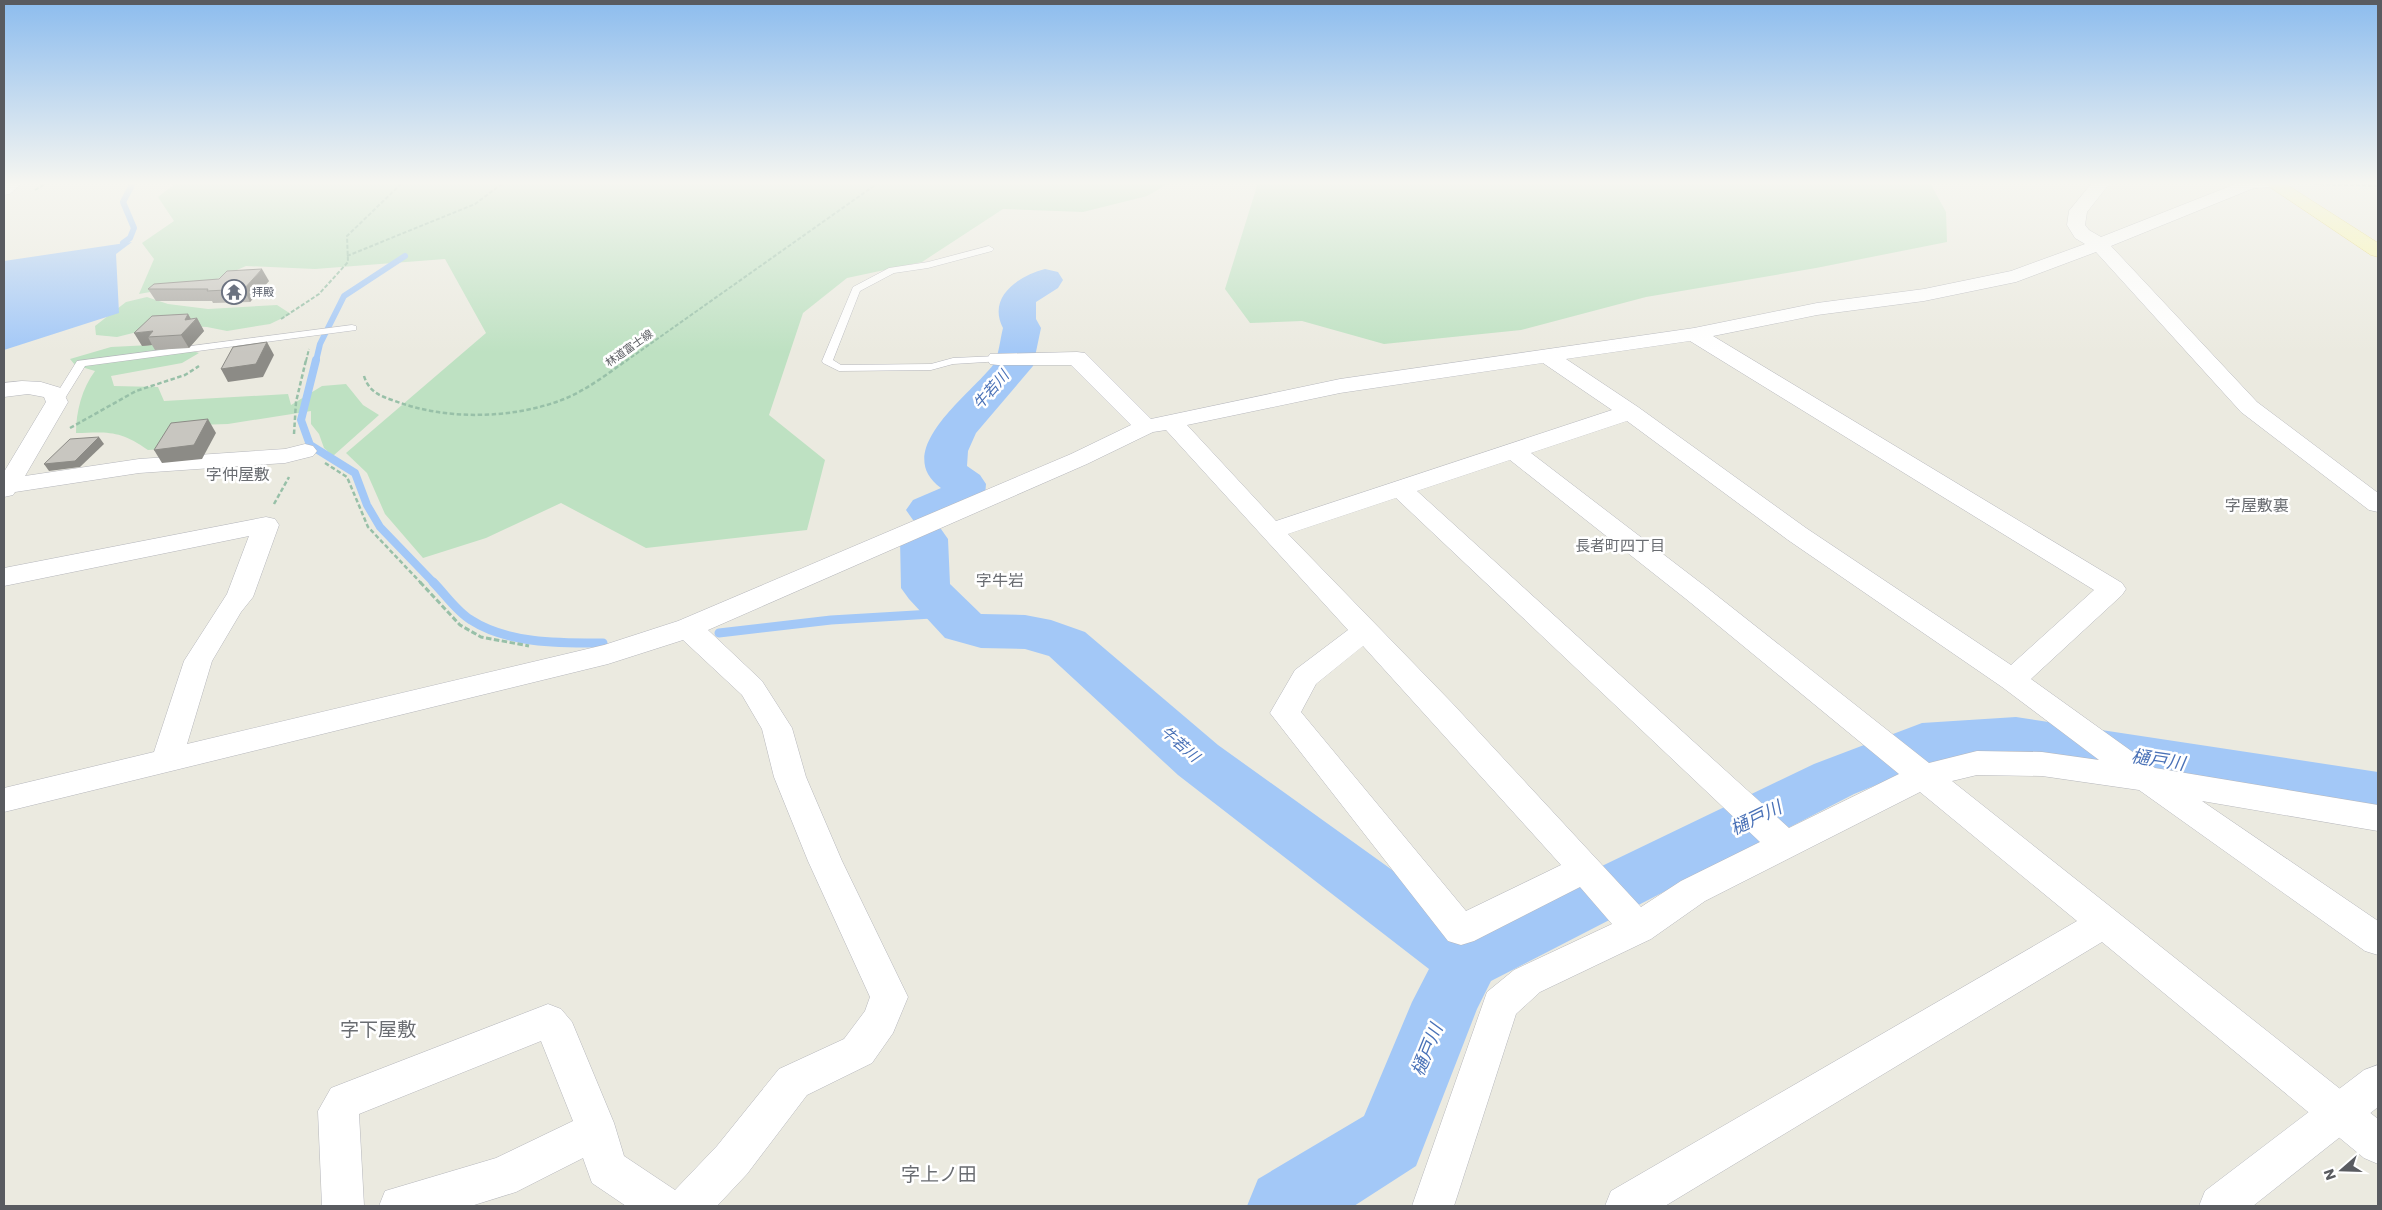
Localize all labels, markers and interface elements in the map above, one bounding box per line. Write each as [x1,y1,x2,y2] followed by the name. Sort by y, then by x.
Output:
[221,279,247,305] temple icon: 拝殿
[252,284,274,300] place label: 拝殿
[602,326,656,370] street label: 林道富士線
[968,364,1015,414] water label: 牛若川
[206,463,270,486] district label: 字仲屋敷
[2225,494,2289,517] district label: 字屋敷裏
[1575,535,1665,556] district label: 長者町四丁目
[976,569,1024,592] district label: 字牛岩
[1156,721,1206,768] water label: 牛若川
[2129,743,2189,776] water label: 樋戸川
[1726,794,1787,841] water label: 樋戸川
[340,1016,416,1043] district label: 字下屋敷
[1405,1018,1449,1080] water label: 樋戸川
[2317,1145,2367,1195] north arrow
[901,1161,977,1188] district label: 字上ノ田
[2319,1166,2341,1183] text: N

